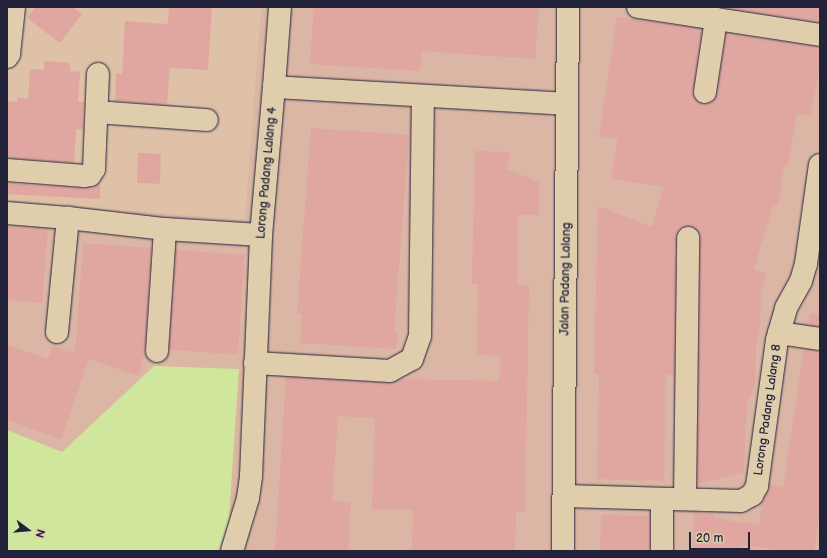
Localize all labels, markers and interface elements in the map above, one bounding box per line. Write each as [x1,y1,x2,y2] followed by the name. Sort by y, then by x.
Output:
[254,106,280,240] street label: Lorong Padang Lalang 4
[558,222,574,336] street label: Jalan Padang Lalang
[752,343,784,477] street label: Lorong Padang Lalang 8
[8,510,48,550] north arrow
[691,524,752,550] scale bar
[33,528,47,539] text: N
[696,531,723,546] text: 20 m

